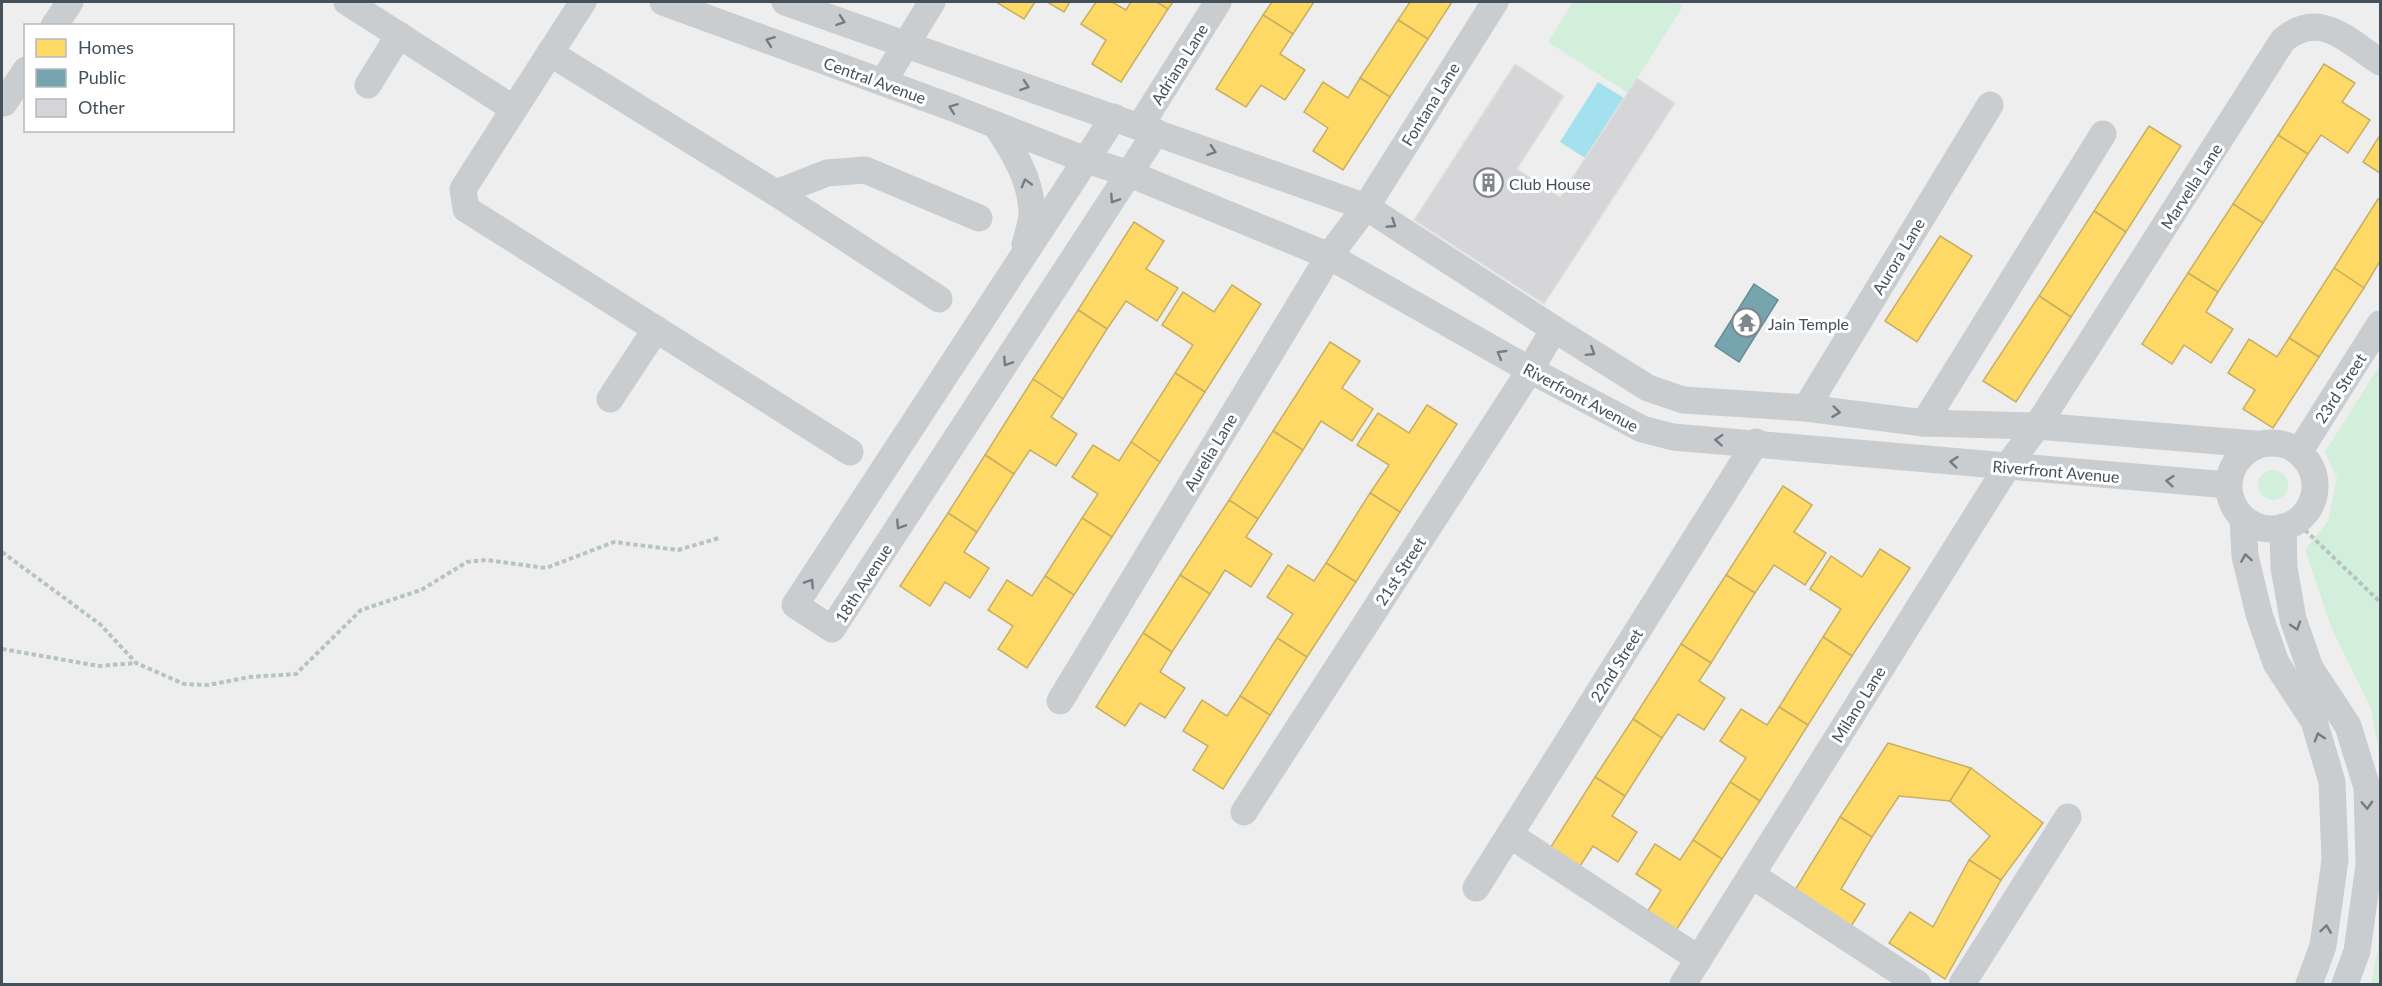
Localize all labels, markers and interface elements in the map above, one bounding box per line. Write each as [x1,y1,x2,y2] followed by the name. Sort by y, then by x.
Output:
[835,13,846,26] one-way arrow
[1147,20,1211,108] street label: Adriana Lane
[24,24,234,132] legend
[765,35,776,48] one-way arrow
[78,36,134,58] text: Homes
[821,53,929,107] street label: Central Avenue
[1397,59,1463,149] street label: Fontana Lane
[78,66,126,88] text: Public
[1019,78,1030,91] one-way arrow
[78,96,125,118] text: Other
[948,103,959,116] one-way arrow
[2156,140,2226,232] street label: Marvella Lane
[1206,144,1217,157] one-way arrow
[1472,167,1504,199] building icon: Club House
[1509,174,1591,193] place label: Club House
[1020,178,1033,188] one-way arrow
[1110,192,1121,203] one-way arrow
[1868,214,1928,298] street label: Aurora Lane
[1385,217,1396,228] one-way arrow
[1731,307,1763,339] temple icon: Jain Temple
[1768,314,1849,333] place label: Jain Temple
[1585,345,1595,357] one-way arrow
[2310,349,2370,426] street label: 23rd Street
[1497,350,1507,361] one-way arrow
[1003,355,1014,366] one-way arrow
[1520,359,1642,435] street label: Riverfront Avenue
[1832,405,1841,417] one-way arrow
[1180,410,1240,494] street label: Aurelia Lane
[1714,434,1723,447] one-way arrow
[1950,456,1959,469] one-way arrow
[1992,456,2120,486] street label: Riverfront Avenue
[2165,474,2174,487] one-way arrow
[896,519,908,529] one-way arrow
[1371,533,1429,609] street label: 21st Street
[831,540,895,626] street label: 18th Avenue
[2240,553,2253,563] one-way arrow
[802,579,814,589] one-way arrow
[2289,620,2301,631] one-way arrow
[1586,625,1646,705] street label: 22nd Street
[1827,663,1889,745] street label: Milano Lane
[2314,732,2326,742] one-way arrow
[2361,800,2374,809] one-way arrow
[2319,924,2331,933] one-way arrow

